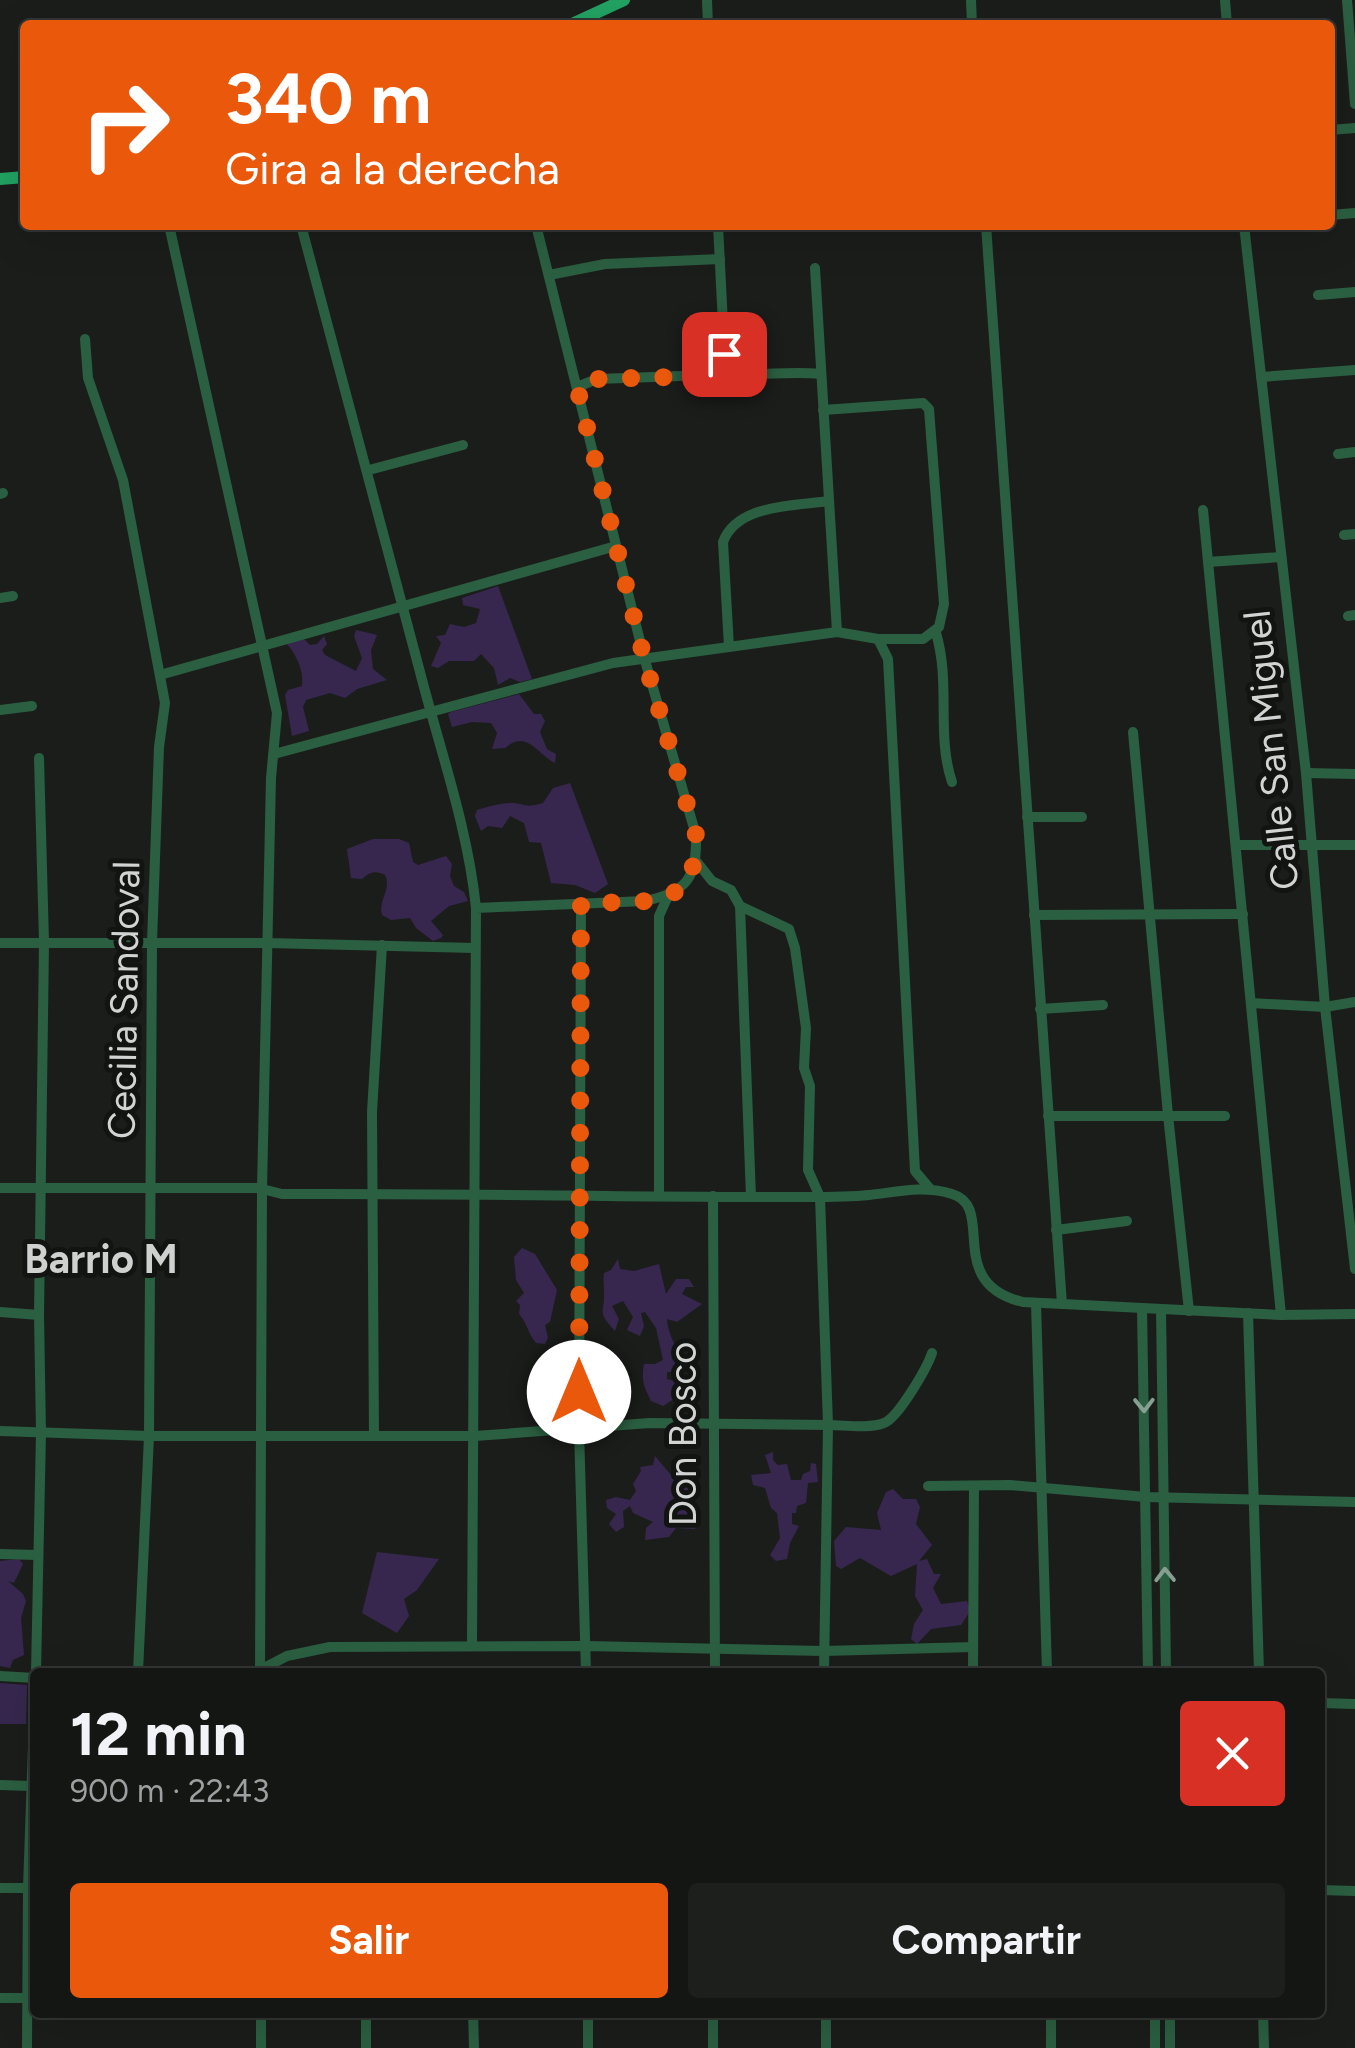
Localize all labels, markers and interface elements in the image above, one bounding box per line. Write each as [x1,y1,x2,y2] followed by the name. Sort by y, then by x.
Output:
[225,56,431,141] text: 340 m
[60,60,190,190] icon: right
[225,141,560,195] text: Gira a la derecha
[682,312,767,397] pin
[697,327,752,382] icon: arrive
[1233,608,1309,892] street label: Calle San Miguel
[99,860,149,1140] street label: Cecilia Sandoval
[24,1235,178,1283] district label: Barrio M
[527,1340,631,1444] position arrow
[660,1342,706,1526] street label: Don Bosco
[1133,1398,1155,1414] one-way arrow
[1154,1567,1175,1583] one-way arrow
[70,1698,246,1770] text: 12 min
[1180,1701,1285,1806] button: close
[70,1772,269,1810] text: 900 m · 22:43
[70,1883,668,1998] button: Salir
[688,1883,1285,1998] button: Compartir

